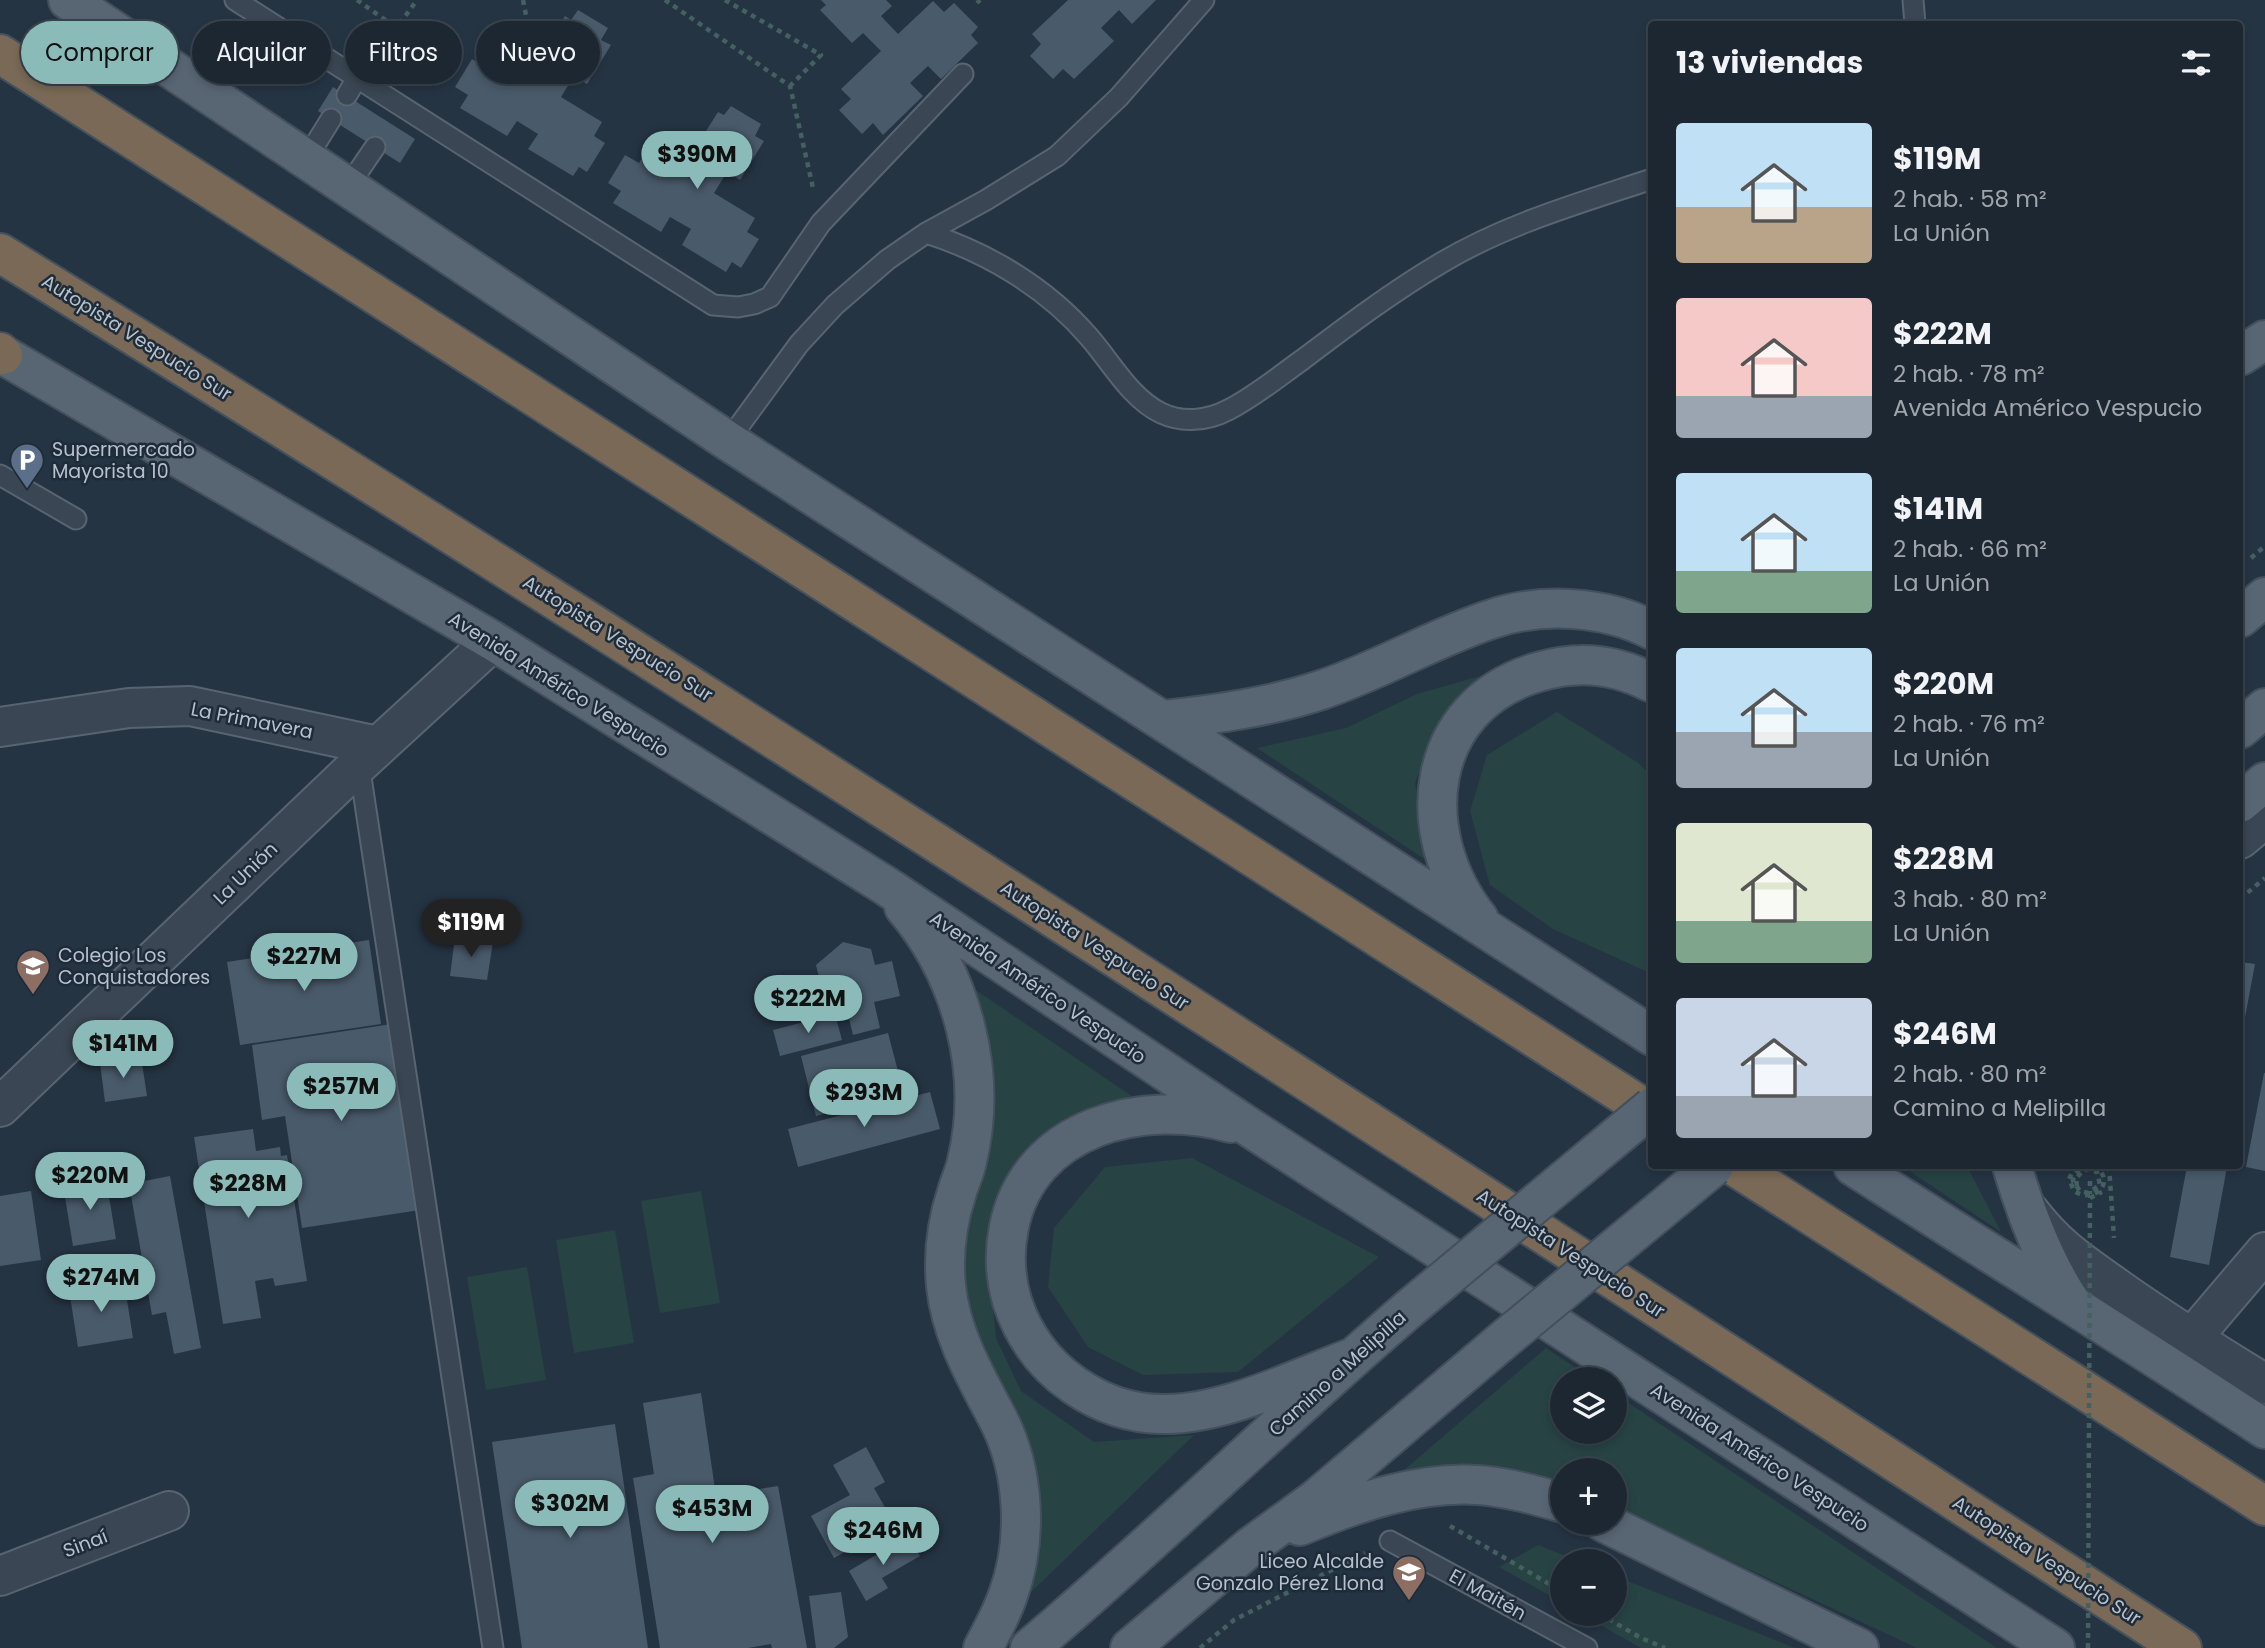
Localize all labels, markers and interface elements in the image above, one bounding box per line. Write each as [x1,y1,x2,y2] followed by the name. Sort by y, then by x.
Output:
[21,21,178,84] chip: Comprar
[192,21,331,84] chip: Alquilar
[345,21,462,84] chip: Filtros
[476,21,600,84] chip: Nuevo
[1676,41,1863,84] text: 13 viviendas
[2177,44,2215,82] icon: filters
[648,132,746,191] pin: $390M
[1893,137,1981,180] text: $119M
[657,138,737,170] text: $390M
[1732,151,1816,235] icon: home
[1893,183,2047,215] text: 2 hab. · 58 m²
[1893,217,1990,249] text: La Unión
[36,268,237,407] street label: Autopista Vespucio Sur
[1893,312,1992,355] text: $222M
[1732,326,1816,410] icon: home
[1893,358,2045,390] text: 2 hab. · 78 m²
[1893,392,2202,424] text: Avenida Américo Vespucio
[52,436,195,485] place label: Supermercado Mayorista 10
[8,441,46,490] parking icon: Supermercado Mayorista 10
[1893,487,1983,530] text: $141M
[1732,501,1816,585] icon: home
[1893,533,2047,565] text: 2 hab. · 66 m²
[1893,567,1990,599] text: La Unión
[517,569,718,708] street label: Autopista Vespucio Sur
[443,605,674,764] street label: Avenida Américo Vespucio
[1893,662,1994,705] text: $220M
[1732,676,1816,760] icon: home
[189,695,315,746] street label: La Primavera
[1893,708,2045,740] text: 2 hab. · 76 m²
[1893,742,1990,774] text: La Unión
[207,836,284,911] street label: La Unión
[1893,837,1994,880] text: $228M
[1732,851,1816,935] icon: home
[995,874,1194,1017] street label: Autopista Vespucio Sur
[1893,883,2047,915] text: 3 hab. · 80 m²
[422,900,520,959] pin: $119M
[924,905,1151,1070] street label: Avenida Américo Vespucio
[437,906,505,938] text: $119M
[1893,917,1990,949] text: La Unión
[255,934,353,993] pin: $227M
[267,940,341,972] text: $227M
[58,942,210,991] place label: Colegio Los Conquistadores
[14,947,52,996] school or university icon: Colegio Los Conquistadores
[759,976,857,1035] pin: $222M
[770,982,846,1014] text: $222M
[1893,1012,1997,1055] text: $246M
[74,1020,172,1080] pin: $141M
[1732,1026,1816,1110] icon: home
[88,1027,158,1059] text: $141M
[1893,1058,2047,1090] text: 2 hab. · 80 m²
[292,1064,390,1123] pin: $257M
[303,1070,379,1102] text: $257M
[815,1070,913,1129] pin: $293M
[825,1076,903,1108] text: $293M
[1893,1092,2106,1124] text: Camino a Melipilla
[41,1152,139,1212] pin: $220M
[51,1159,129,1191] text: $220M
[199,1160,297,1220] pin: $228M
[209,1167,287,1199] text: $228M
[1471,1182,1670,1325] street label: Autopista Vespucio Sur
[52,1254,150,1314] pin: $274M
[62,1261,140,1293] text: $274M
[1263,1304,1412,1442] street label: Camino a Melipilla
[1550,1367,1627,1626] map controls
[1550,1367,1627,1444] button: layers
[1645,1377,1874,1538] street label: Avenida Américo Vespucio
[1550,1458,1627,1535] button: +
[521,1480,619,1540] pin: $302M
[663,1486,761,1545] pin: $453M
[531,1487,609,1519] text: $302M
[1947,1489,2146,1632] street label: Autopista Vespucio Sur
[672,1492,752,1524] text: $453M
[834,1508,932,1567] pin: $246M
[843,1514,923,1546] text: $246M
[59,1523,112,1564] street label: Sinaí
[1196,1548,1384,1597] place label: Liceo Alcalde Gonzalo Pérez Llona
[1550,1549,1627,1626] button: −
[1390,1553,1428,1602] school or university icon: Liceo Alcalde Gonzalo Pérez Llona
[1444,1562,1531,1627] street label: El Maitén

